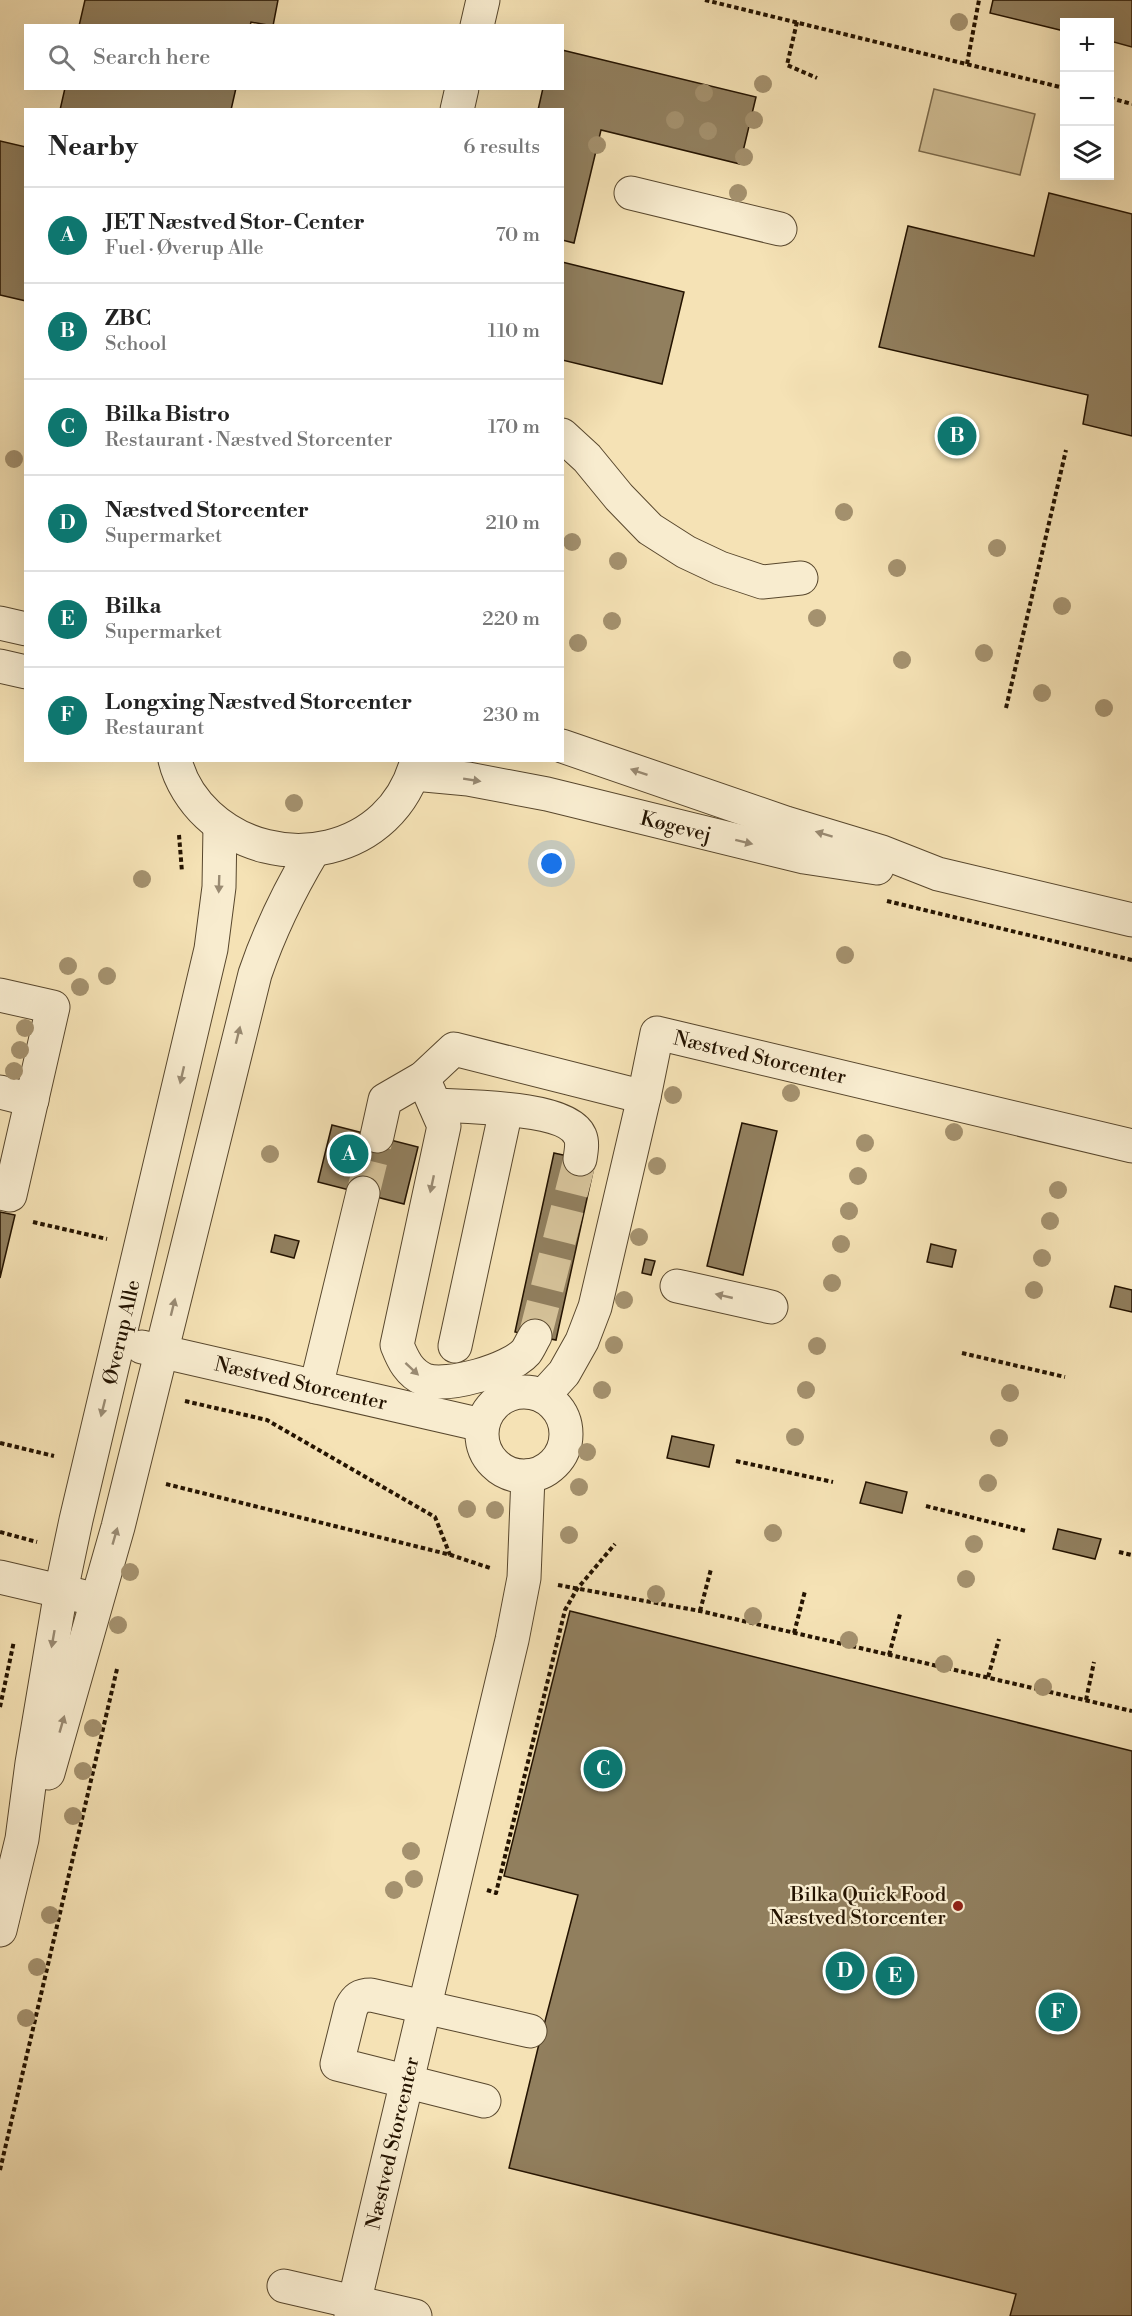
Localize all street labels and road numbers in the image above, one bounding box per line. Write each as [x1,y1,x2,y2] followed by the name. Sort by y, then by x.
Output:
[637,807,714,848] street label: Køgevej
[671,1026,849,1091] street label: Næstved Storcenter
[98,1278,147,1387] street label: Øverup Alle
[212,1352,390,1417] street label: Næstved Storcenter
[361,2054,426,2232] street label: Næstved Storcenter

